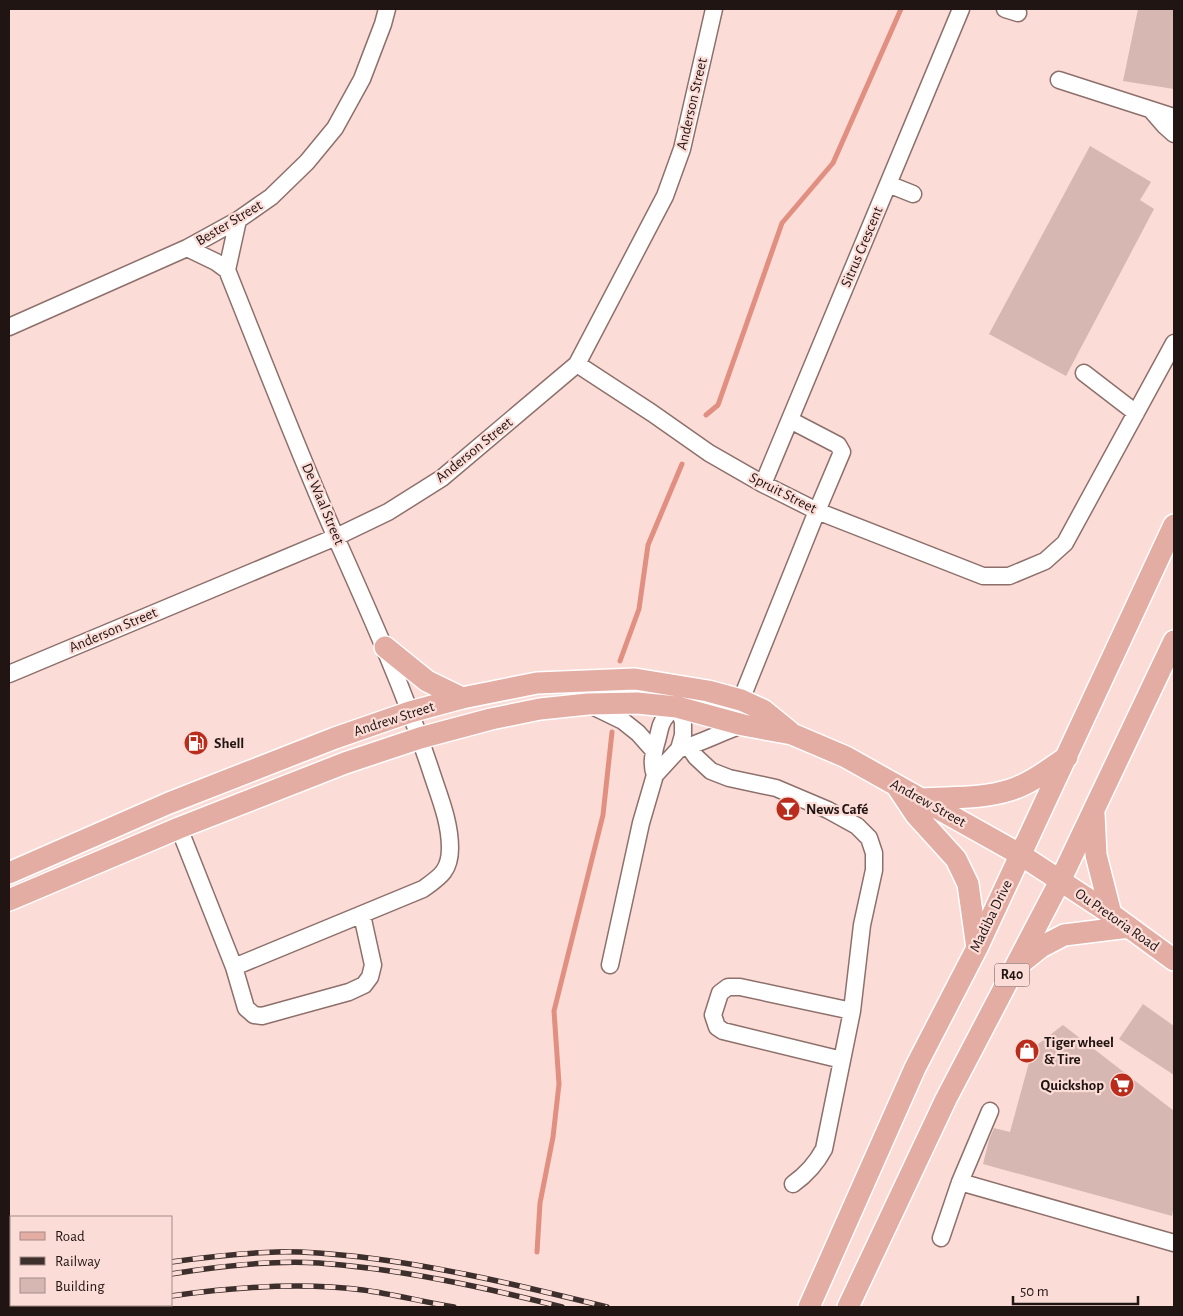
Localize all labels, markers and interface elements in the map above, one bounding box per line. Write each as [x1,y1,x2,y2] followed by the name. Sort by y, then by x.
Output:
[674,56,710,152] street label: Anderson Street
[193,197,265,249] street label: Bester Street
[838,204,886,290] street label: Sitrus Crescent
[433,414,515,485] street label: Anderson Street
[299,461,347,547] street label: De Waal Street
[747,470,819,516] street label: Spruit Street
[67,605,159,655] street label: Anderson Street
[352,699,436,739] street label: Andrew Street
[183,730,209,756] fuel station icon: Shell
[214,736,244,751] place label: Shell
[888,776,968,830] street label: Andrew Street
[775,796,801,822] bar icon: News Café
[806,802,868,817] place label: News Café
[967,877,1015,954] street label: Madiba Drive
[1072,886,1162,955] street label: Ou Pretoria Road
[994,964,1030,986] road number: R40
[1044,1035,1114,1067] place label: Tiger wheel & Tire
[1014,1038,1040,1064] shop icon: Tiger wheel & Tire
[1109,1072,1135,1098] supermarket icon: Quickshop
[1040,1078,1104,1093] place label: Quickshop
[10,1216,172,1306] legend
[55,1229,85,1244] text: Road
[55,1254,101,1269] text: Railway
[1013,1274,1138,1306] scale bar
[55,1279,105,1294] text: Building
[1020,1284,1049,1299] text: 50 m

